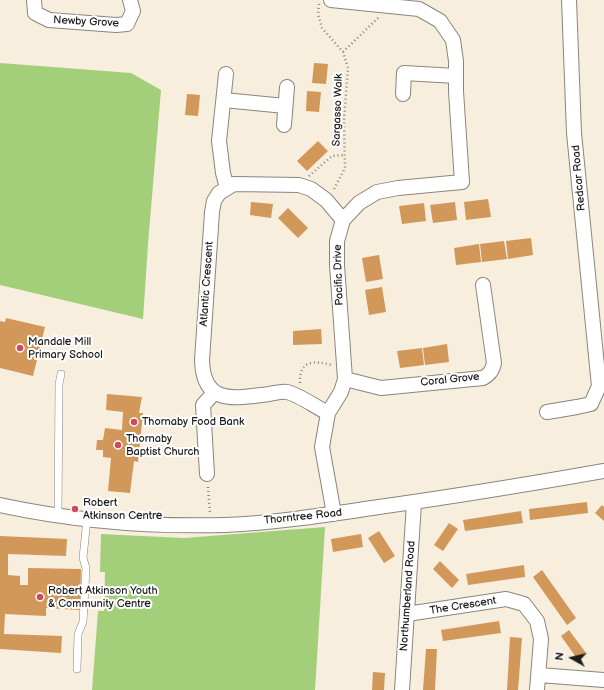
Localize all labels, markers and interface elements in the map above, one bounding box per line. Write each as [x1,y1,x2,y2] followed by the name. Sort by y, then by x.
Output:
[53,14,119,30] street label: Newby Grove
[330,73,346,147] street label: Sargasso Walk
[570,144,588,212] street label: Redcar Road
[197,241,217,327] street label: Atlantic Crescent
[331,244,347,306] street label: Pacific Drive
[28,335,103,361] place label: Mandale Mill Primary School
[15,343,25,353] marker: Mandale Mill Primary School
[420,370,480,390] street label: Coral Grove
[142,415,244,429] place label: Thornaby Food Bank
[129,417,139,427] marker: Thornaby Food Bank
[126,432,199,458] place label: Thornaby Baptist Church
[113,440,123,450] marker: Thornaby Baptist Church
[83,496,162,522] place label: Robert Atkinson Centre
[70,504,80,514] marker: Robert Atkinson Centre
[263,506,343,528] street label: Thorntree Road
[398,540,418,652] street label: Northumberland Road
[48,584,158,610] place label: Robert Atkinson Youth & Community Centre
[35,592,45,602] marker: Robert Atkinson Youth & Community Centre
[429,594,497,618] street label: The Crescent
[552,638,592,678] north arrow
[553,651,567,661] text: N

